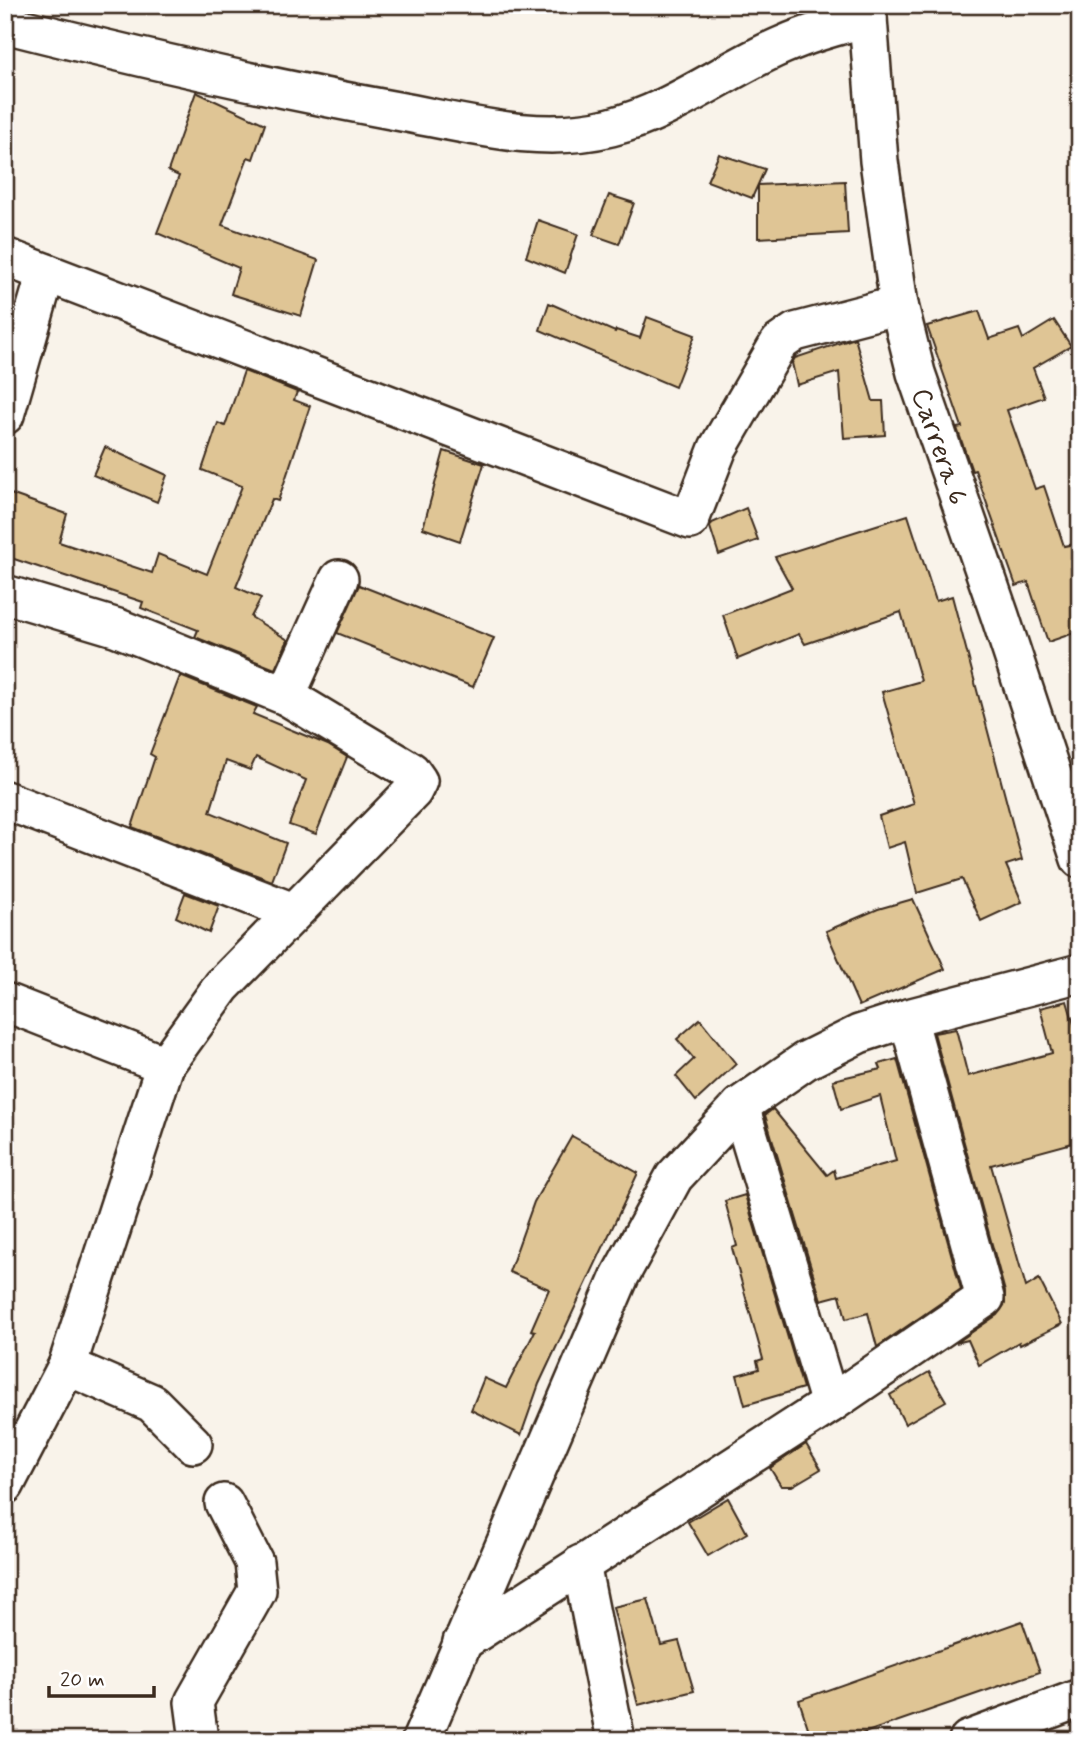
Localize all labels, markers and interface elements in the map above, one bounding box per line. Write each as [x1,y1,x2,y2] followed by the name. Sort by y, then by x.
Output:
[901,383,976,510] street label: Carrera 6
[49,1654,154,1698] scale bar
[60,1666,105,1694] text: 20 m

